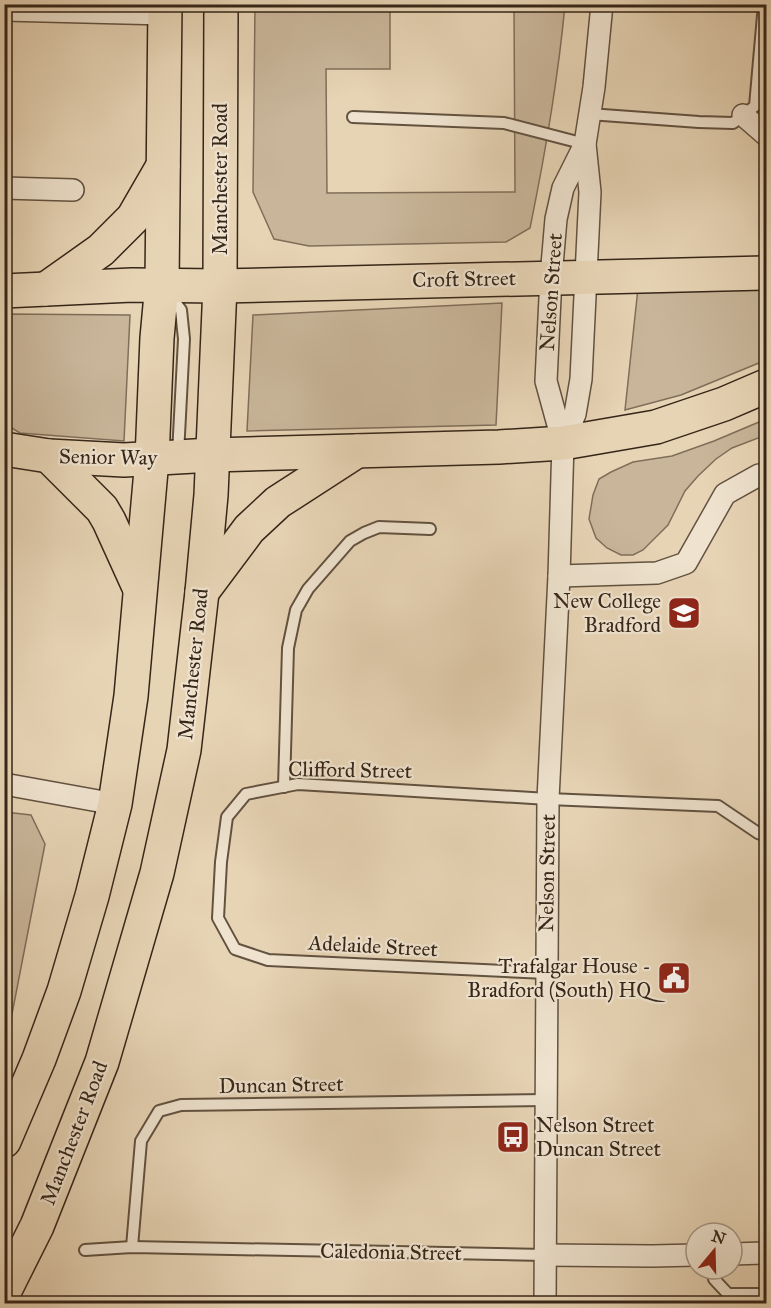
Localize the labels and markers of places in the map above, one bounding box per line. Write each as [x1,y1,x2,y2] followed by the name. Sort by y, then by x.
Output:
[553,588,661,638] place label: New College Bradford
[666,595,702,631] school or university icon: New College Bradford
[467,953,666,1003] place label: Trafalgar House - Bradford (South) HQ
[656,960,692,996] public building icon: Trafalgar House - Bradford (South) HQ
[536,1112,661,1162] place label: Nelson Street Duncan Street
[495,1119,531,1155] bus stop icon: Nelson Street Duncan Street

